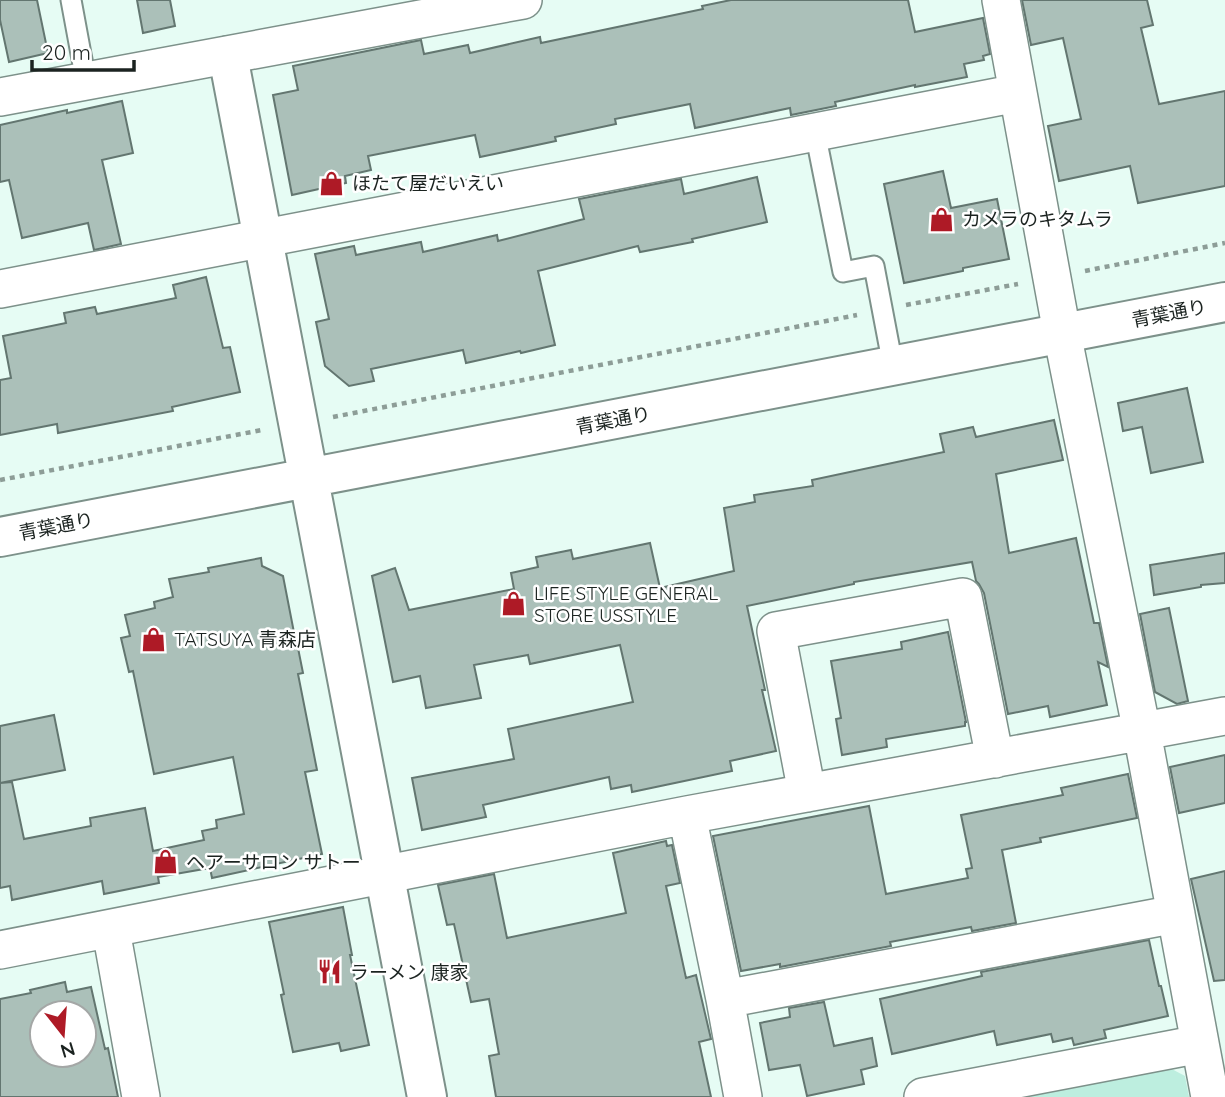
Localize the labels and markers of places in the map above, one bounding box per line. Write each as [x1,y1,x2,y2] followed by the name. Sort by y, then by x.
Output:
[318,169,346,197] shop icon: ほたて屋だいえい
[352,171,504,195] place label: ほたて屋だいえい
[928,205,956,233] shop icon: カメラのキタムラ
[962,207,1113,231] place label: カメラのキタムラ
[534,581,718,627] place label: LIFE STYLE GENERAL STORE USSTYLE
[500,590,528,618] shop icon: LIFE STYLE GENERAL STORE USSTYLE
[140,625,168,653] shop icon: TATSUYA 青森店
[174,627,316,651] place label: TATSUYA 青森店
[152,848,180,876] shop icon: ヘアーサロン サトー
[186,850,361,874] place label: ヘアーサロン サトー
[316,958,344,986] restaurant icon: ラーメン 康家
[350,960,468,984] place label: ラーメン 康家

